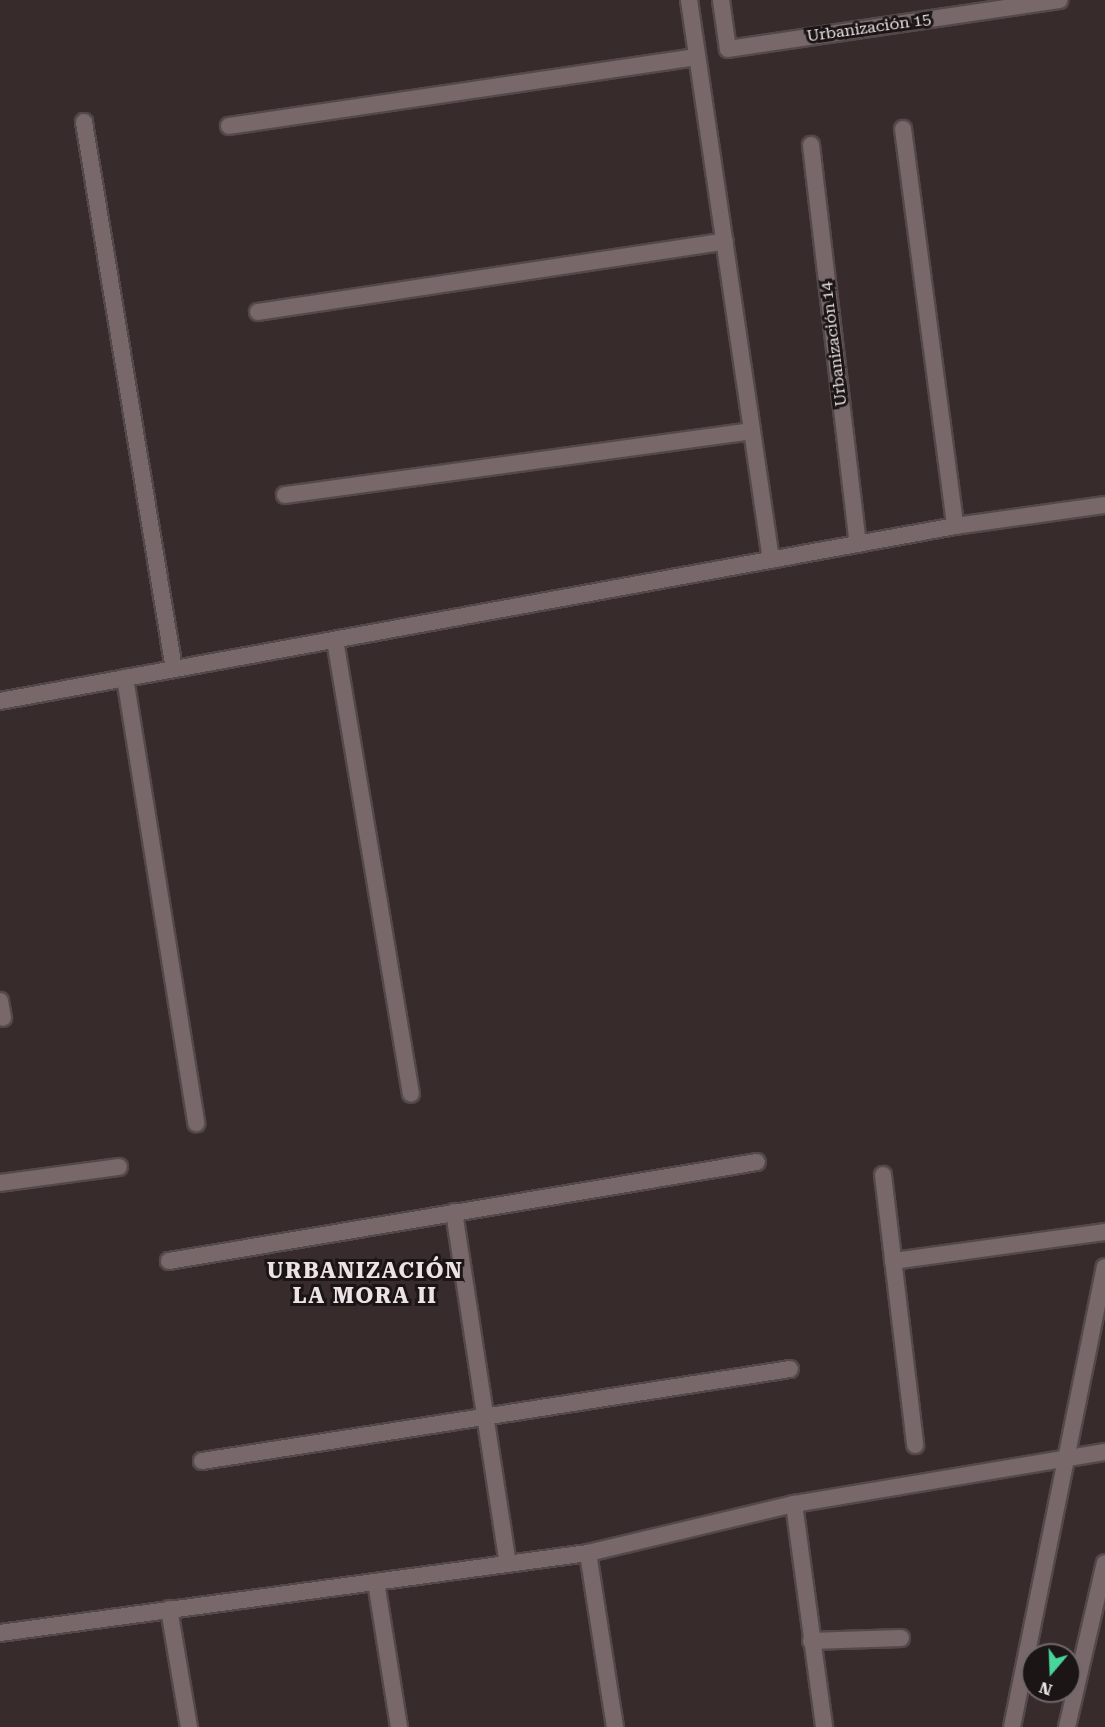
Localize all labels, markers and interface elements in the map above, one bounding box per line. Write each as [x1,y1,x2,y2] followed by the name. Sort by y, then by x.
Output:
[806,10,932,46] street label: Urbanización 15
[817,281,851,407] street label: Urbanización 14
[267,1257,463,1308] district label: URBANIZACIÓN LA MORA II
[1021,1643,1081,1703] north arrow
[1037,1678,1055,1700] text: N

